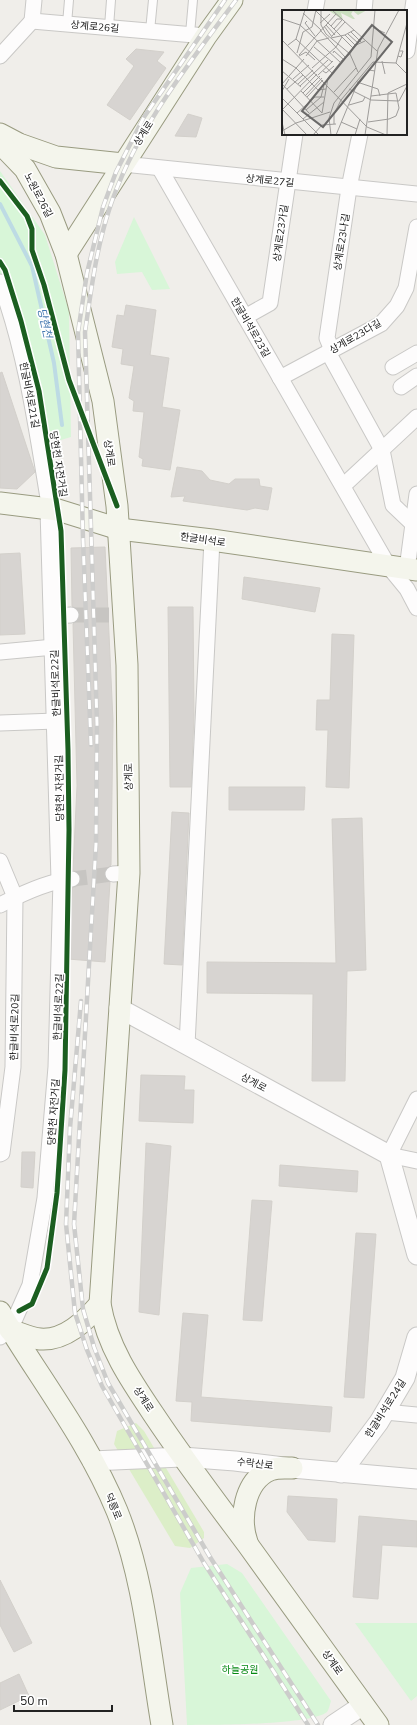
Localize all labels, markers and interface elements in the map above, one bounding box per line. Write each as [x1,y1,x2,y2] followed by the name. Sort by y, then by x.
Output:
[282,10,407,135] inset map
[70,18,120,36] street label: 상계로26길
[130,118,157,149] street label: 상계로
[20,171,56,220] street label: 노원로26길
[245,171,295,191] street label: 상계로27길
[270,203,292,263] street label: 상계로23가길
[331,212,353,272] street label: 상계로23나길
[227,295,273,360] street label: 한글비석로23길
[34,307,56,341] water label: 당현천
[327,316,384,357] street label: 상계로23다길
[16,361,42,430] street label: 한글비석로21길
[46,430,70,498] street label: 당현천 자전거길
[100,438,118,468] street label: 상계로
[179,530,227,550] street label: 한글비석로
[48,649,64,717] street label: 한글비석로22길
[52,754,68,822] street label: 당현천 자전거길
[122,763,136,791] street label: 상계로
[51,973,67,1041] street label: 한글비석로22길
[7,993,23,1061] street label: 한글비석로20길
[238,1070,269,1096] street label: 상계로
[45,1078,63,1146] street label: 당현천 자전거길
[362,1376,410,1441] street label: 한글비석로24길
[130,1384,157,1415] street label: 상계로
[236,1455,274,1473] street label: 수락산로
[101,1491,125,1522] street label: 덕릉로
[319,1647,346,1678] street label: 상계로
[222,1663,258,1677] park label: 하늘공원
[14,1687,112,1713] scale bar
[20,1693,48,1709] text: 50 m

